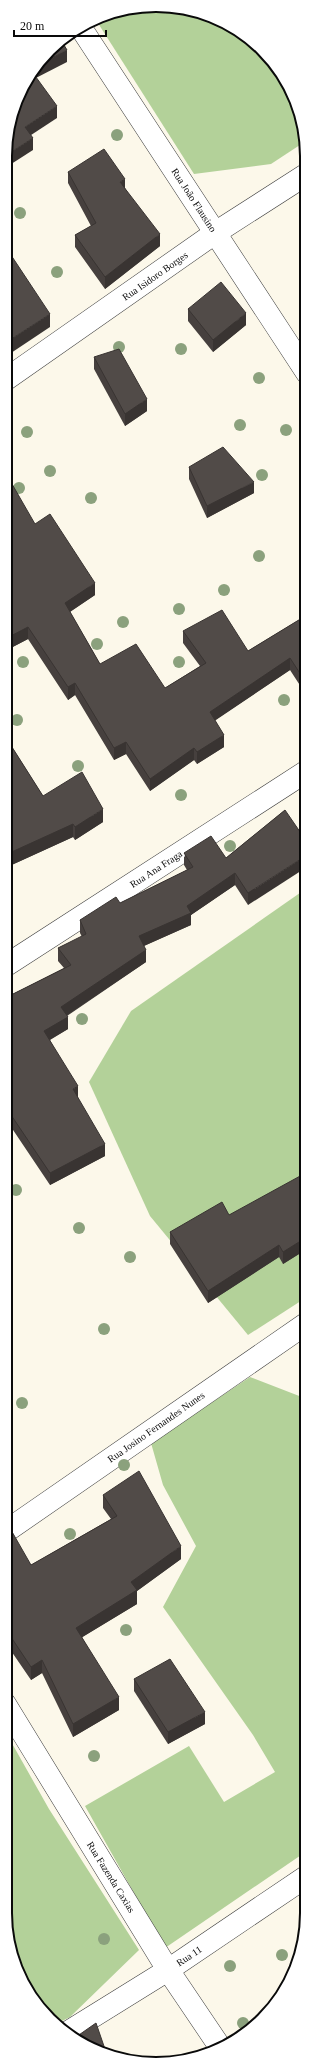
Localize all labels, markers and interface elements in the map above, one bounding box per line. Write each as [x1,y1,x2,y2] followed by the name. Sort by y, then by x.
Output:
[14,12,106,38] scale bar
[20,19,45,33] text: 20 m
[169,166,219,234] street label: Rua João Flausino
[120,249,190,303] street label: Rua Isidoro Borges
[128,848,185,890] street label: Rua Ana Fraga
[105,1389,207,1465] street label: Rua Josino Fernandes Nunes
[85,1839,137,1915] street label: Rua Fazenda Caxias
[174,1944,204,1968] street label: Rua 11

